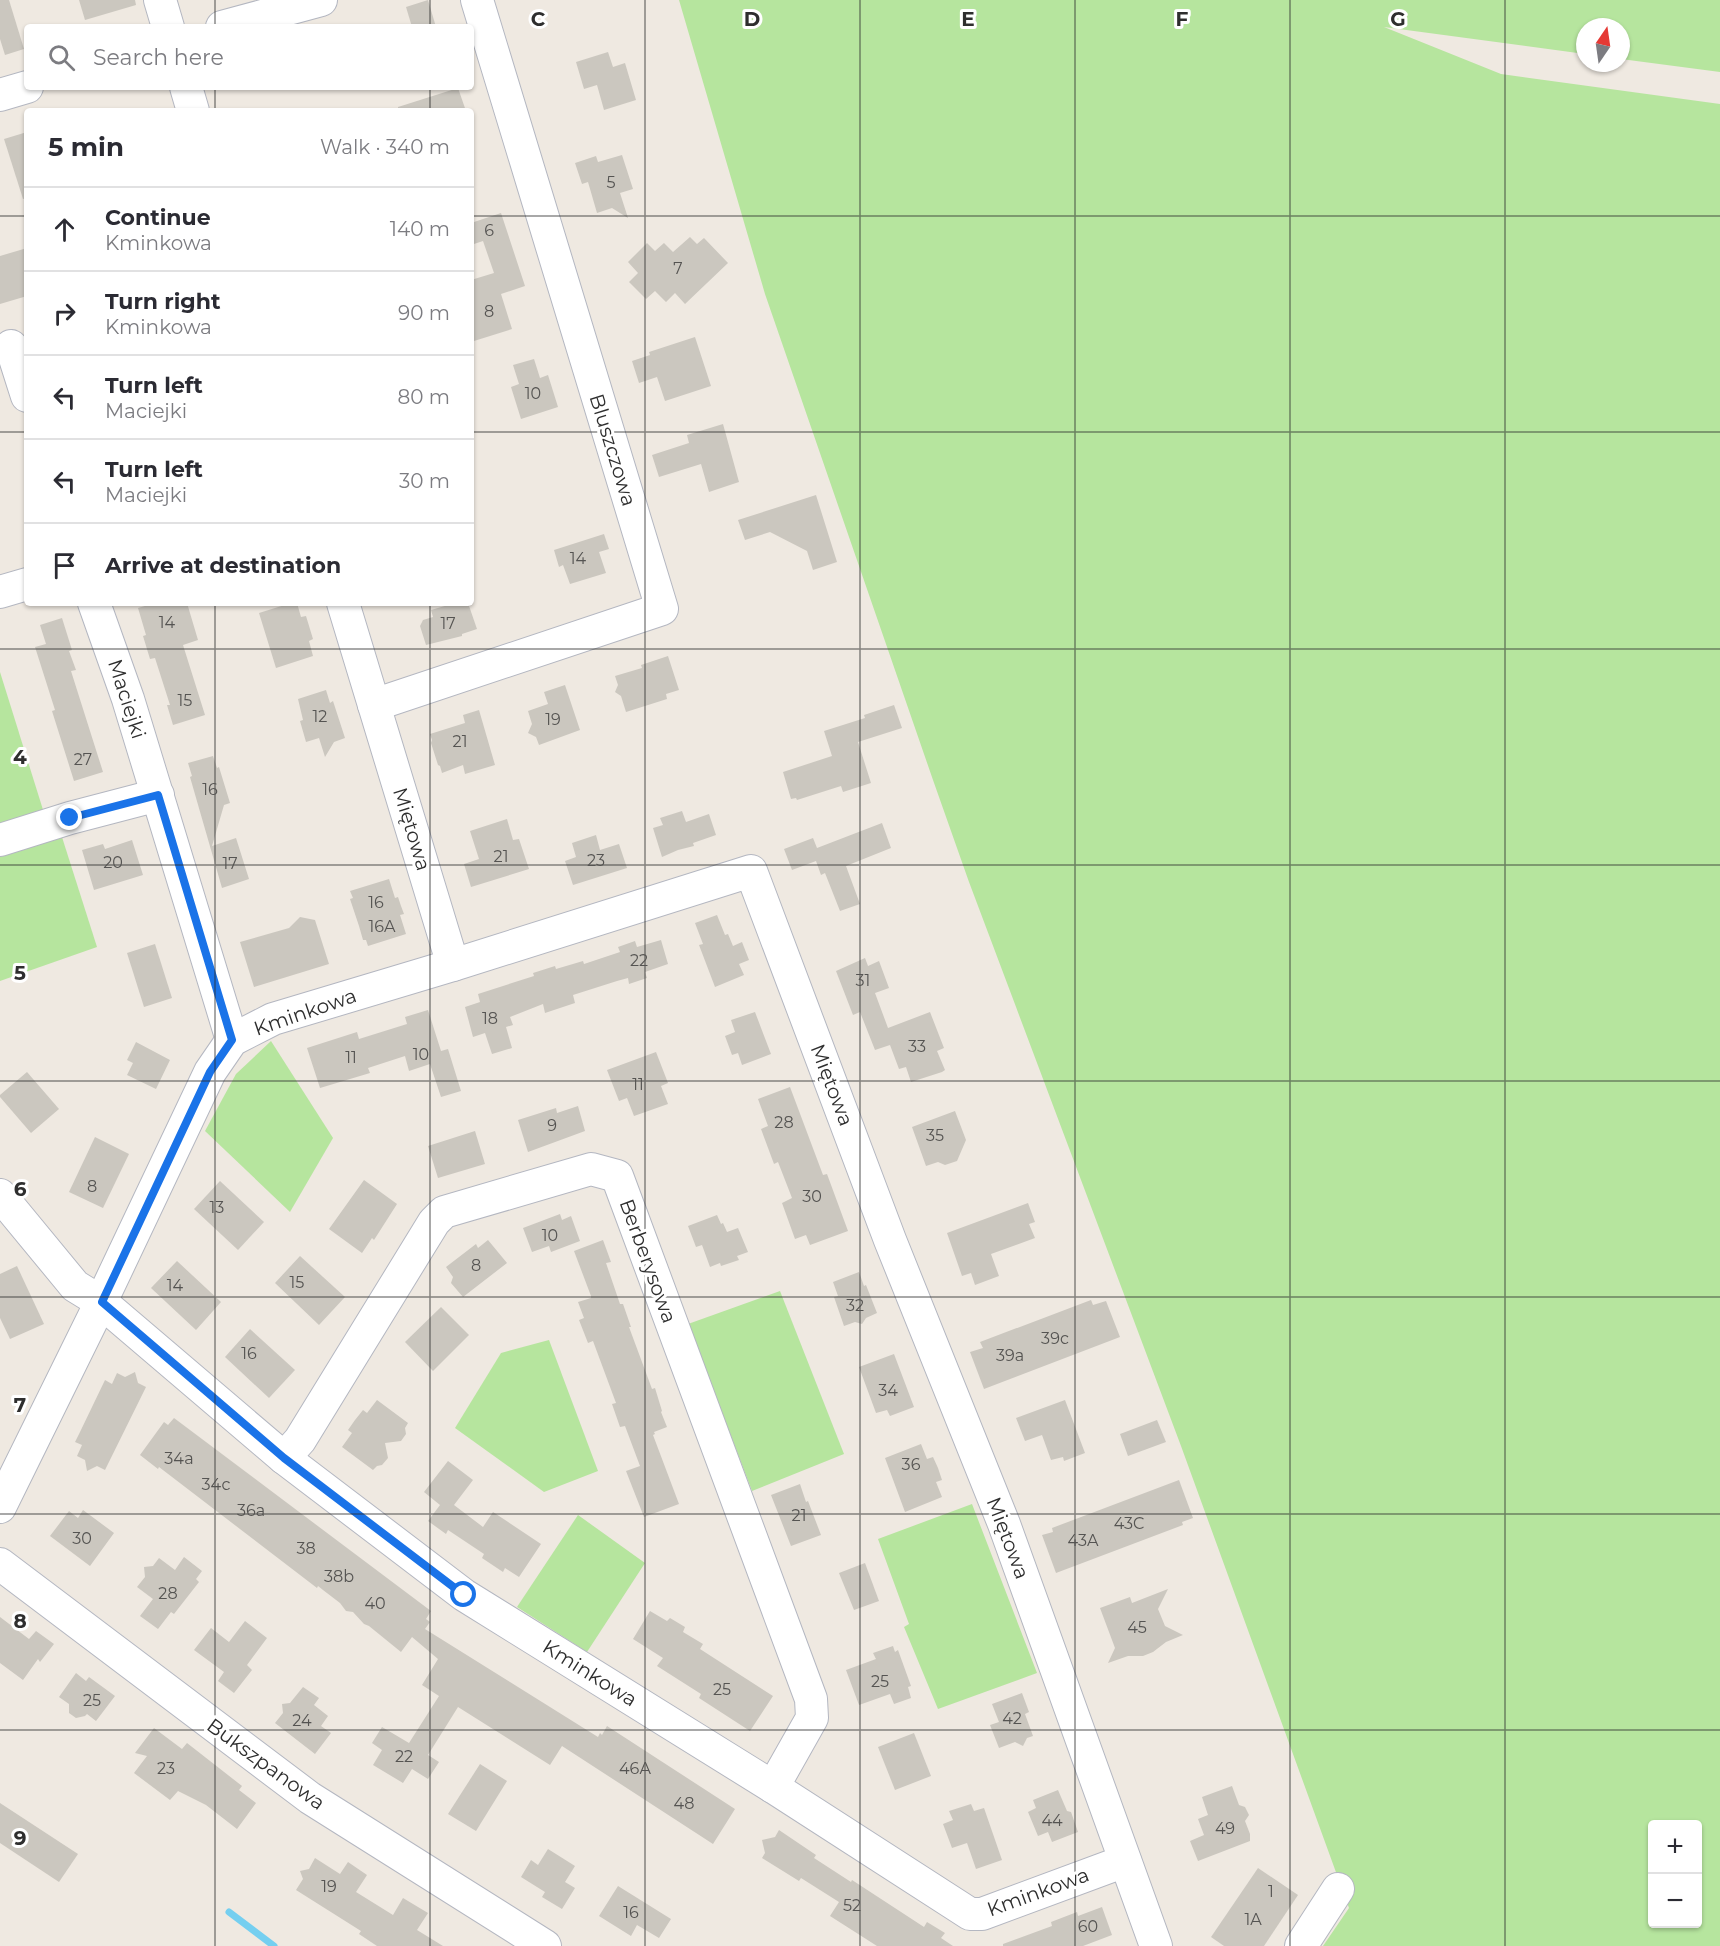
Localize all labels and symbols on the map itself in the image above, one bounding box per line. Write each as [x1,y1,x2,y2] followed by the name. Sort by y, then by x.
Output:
[531,7,546,31] text: C
[744,7,760,31] text: D
[961,7,975,31] text: E
[1176,7,1189,31] text: F
[1390,7,1406,31] text: G
[1576,18,1630,72] north arrow
[606,173,616,192] house number: 5
[484,221,494,240] house number: 6
[673,259,683,278] house number: 7
[484,302,494,321] house number: 8
[525,384,541,403] house number: 10
[585,391,641,509] street label: Bluszczowa
[570,549,587,568] house number: 14
[159,613,176,632] house number: 14
[440,614,456,633] house number: 17
[103,656,151,742] street label: Maciejki
[178,691,192,710] house number: 15
[313,707,327,726] house number: 12
[545,710,561,729] house number: 19
[453,732,467,751] house number: 21
[13,745,27,769] text: 4
[74,750,92,769] house number: 27
[202,780,218,799] house number: 16
[388,785,436,873] street label: Miętowa
[56,804,82,830] route end
[494,847,508,866] house number: 21
[587,851,605,870] house number: 23
[103,853,123,872] house number: 20
[222,854,238,873] house number: 17
[368,893,384,912] house number: 16
[368,917,396,936] house number: 16A
[630,951,648,970] house number: 22
[14,961,26,985] text: 5
[856,971,870,990] house number: 31
[251,983,359,1041] street label: Kminkowa
[482,1009,498,1028] house number: 18
[908,1037,926,1056] house number: 33
[805,1041,859,1129] street label: Miętowa
[413,1045,429,1064] house number: 10
[345,1048,357,1067] house number: 11
[632,1075,644,1094] house number: 11
[774,1113,794,1132] house number: 28
[547,1116,557,1135] house number: 9
[926,1126,944,1145] house number: 35
[14,1177,27,1201] text: 6
[87,1177,97,1196] house number: 8
[802,1187,822,1206] house number: 30
[614,1196,682,1326] street label: Berberysowa
[210,1198,224,1217] house number: 13
[542,1226,558,1245] house number: 10
[471,1256,481,1275] house number: 8
[290,1273,304,1292] house number: 15
[167,1276,184,1295] house number: 14
[846,1296,864,1315] house number: 32
[1041,1329,1069,1348] house number: 39c
[241,1344,257,1363] house number: 16
[996,1346,1024,1365] house number: 39a
[878,1381,898,1400] house number: 34
[14,1393,26,1417] text: 7
[164,1449,194,1468] house number: 34a
[902,1455,921,1474] house number: 36
[202,1475,230,1494] house number: 34c
[981,1494,1035,1582] street label: Miętowa
[237,1501,265,1520] house number: 36a
[792,1506,806,1525] house number: 21
[1114,1514,1144,1533] house number: 43C
[72,1529,92,1548] house number: 30
[1068,1531,1099,1550] house number: 43A
[296,1539,316,1558] house number: 38
[324,1567,354,1586] house number: 38b
[450,1581,476,1607] route start
[158,1584,178,1603] house number: 28
[364,1594,386,1613] house number: 40
[13,1609,27,1633] text: 8
[1127,1618,1147,1637] house number: 45
[538,1634,642,1712] street label: Kminkowa
[871,1672,889,1691] house number: 25
[713,1680,731,1699] house number: 25
[83,1691,101,1710] house number: 25
[1002,1709,1022,1728] house number: 42
[292,1711,312,1730] house number: 24
[202,1713,330,1815] street label: Bukszpanowa
[395,1747,413,1766] house number: 22
[157,1759,175,1778] house number: 23
[619,1759,651,1778] house number: 46A
[674,1794,694,1813] house number: 48
[1041,1811,1063,1830] house number: 44
[1215,1819,1235,1838] house number: 49
[14,1826,26,1850] text: 9
[984,1862,1092,1922] street label: Kminkowa
[321,1877,337,1896] house number: 19
[1268,1882,1274,1901] house number: 1
[843,1896,861,1915] house number: 52
[623,1903,639,1922] house number: 16
[1244,1910,1262,1929] house number: 1A
[1078,1917,1098,1936] house number: 60

